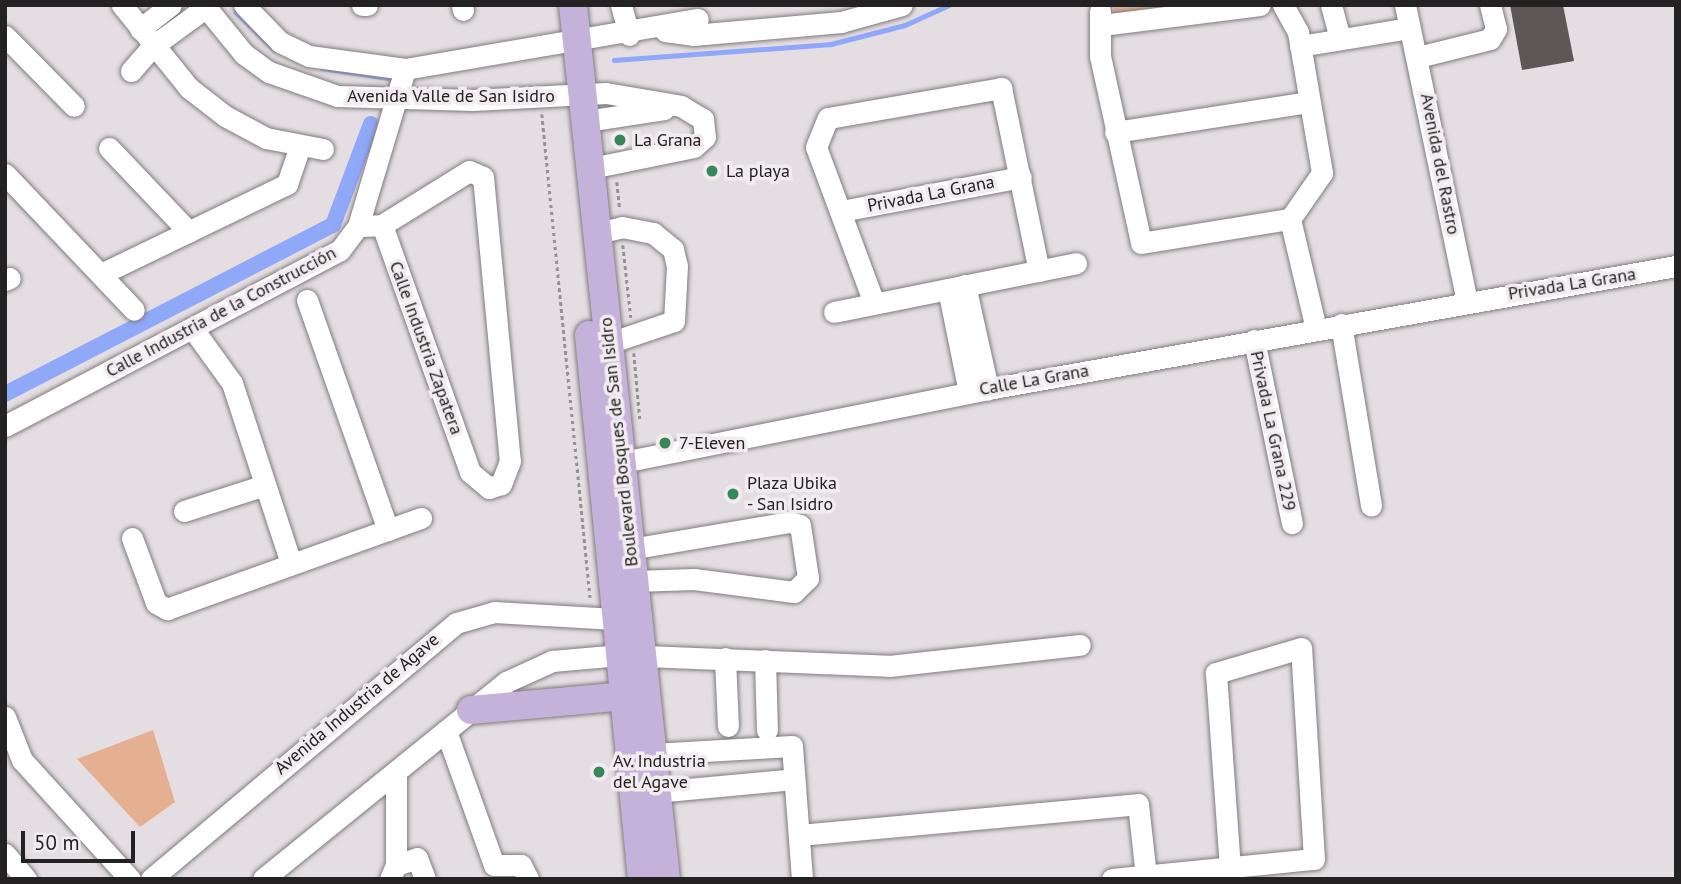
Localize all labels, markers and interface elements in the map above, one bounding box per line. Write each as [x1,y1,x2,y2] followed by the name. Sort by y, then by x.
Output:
[347,85,555,107] street label: Avenida Valle de San Isidro
[1416,92,1464,236] street label: Avenida del Rastro
[634,129,702,151] place label: La Grana
[612,132,628,148] marker: La Grana
[726,160,790,182] place label: La playa
[704,163,720,179] marker: La playa
[866,171,996,217] street label: Privada La Grana
[102,242,340,382] street label: Calle Industria de la Construcción
[385,258,467,438] street label: Calle Industria Zapatera
[1507,263,1637,305] street label: Privada La Grana
[595,316,643,568] street label: Boulevard Bosques de San Isidro
[1245,349,1301,513] street label: Privada La Grana 229
[978,360,1090,400] street label: Calle La Grana
[679,432,745,454] place label: 7-Eleven
[657,435,673,451] marker: 7-Eleven
[747,473,837,516] place label: Plaza Ubika - San Isidro
[725,486,741,502] marker: Plaza Ubika - San Isidro
[270,629,444,779] street label: Avenida Industria de Agave
[613,751,707,794] place label: Av. Industria del Agave
[591,764,607,780] marker: Av. Industria del Agave
[24,818,138,862] scale bar
[34,829,80,856] text: 50 m

